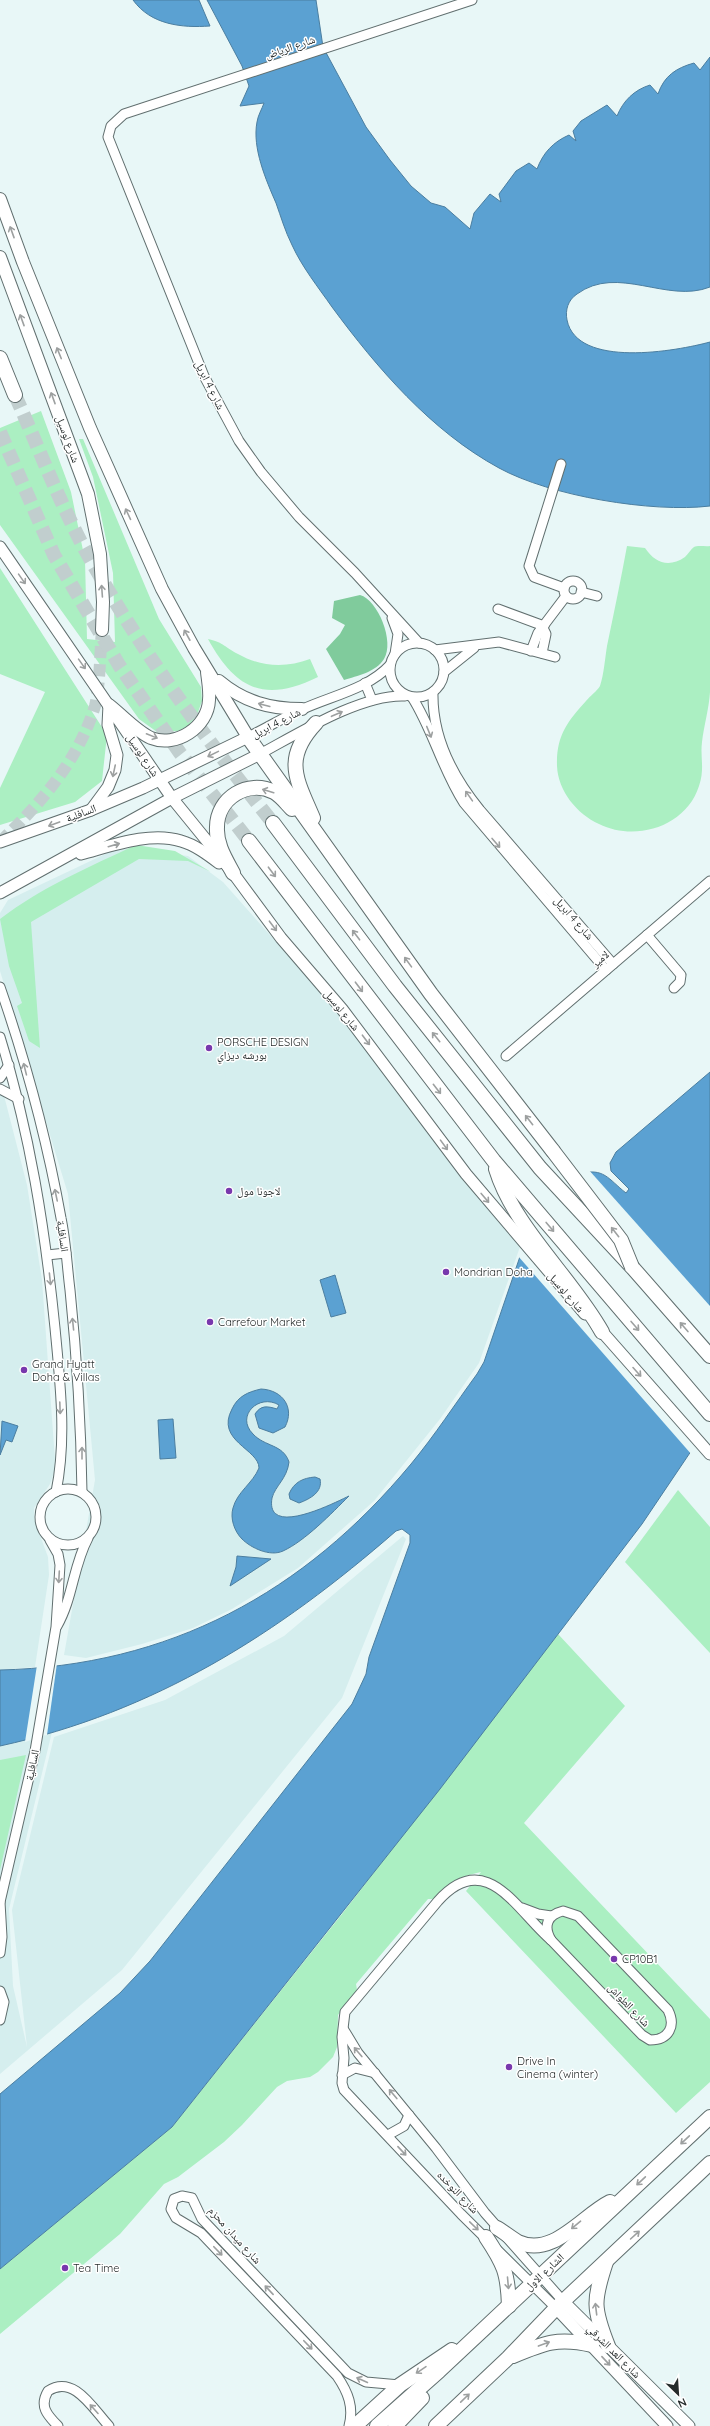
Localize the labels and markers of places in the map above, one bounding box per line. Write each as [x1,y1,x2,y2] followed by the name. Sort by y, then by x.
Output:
[217,1035,309,1064] place label: PORSCHE DESIGN بورشه ديزاي
[204,1043,214,1053] marker: PORSCHE DESIGN بورشه ديزاي
[237,1184,281,1198] place label: لاجونا مول
[224,1186,234,1196] marker: لاجونا مول
[454,1265,533,1279] place label: Mondrian Doha
[441,1267,451,1277] marker: Mondrian Doha
[218,1315,306,1329] place label: Carrefour Market
[205,1317,215,1327] marker: Carrefour Market
[32,1357,100,1384] place label: Grand Hyatt Doha & Villas
[19,1365,29,1375] marker: Grand Hyatt Doha & Villas
[622,1952,658,1966] place label: CP10B1
[609,1954,619,1964] marker: CP10B1
[517,2054,598,2081] place label: Drive In Cinema (winter)
[504,2062,514,2072] marker: Drive In Cinema (winter)
[73,2261,120,2275] place label: Tea Time
[60,2263,70,2273] marker: Tea Time

